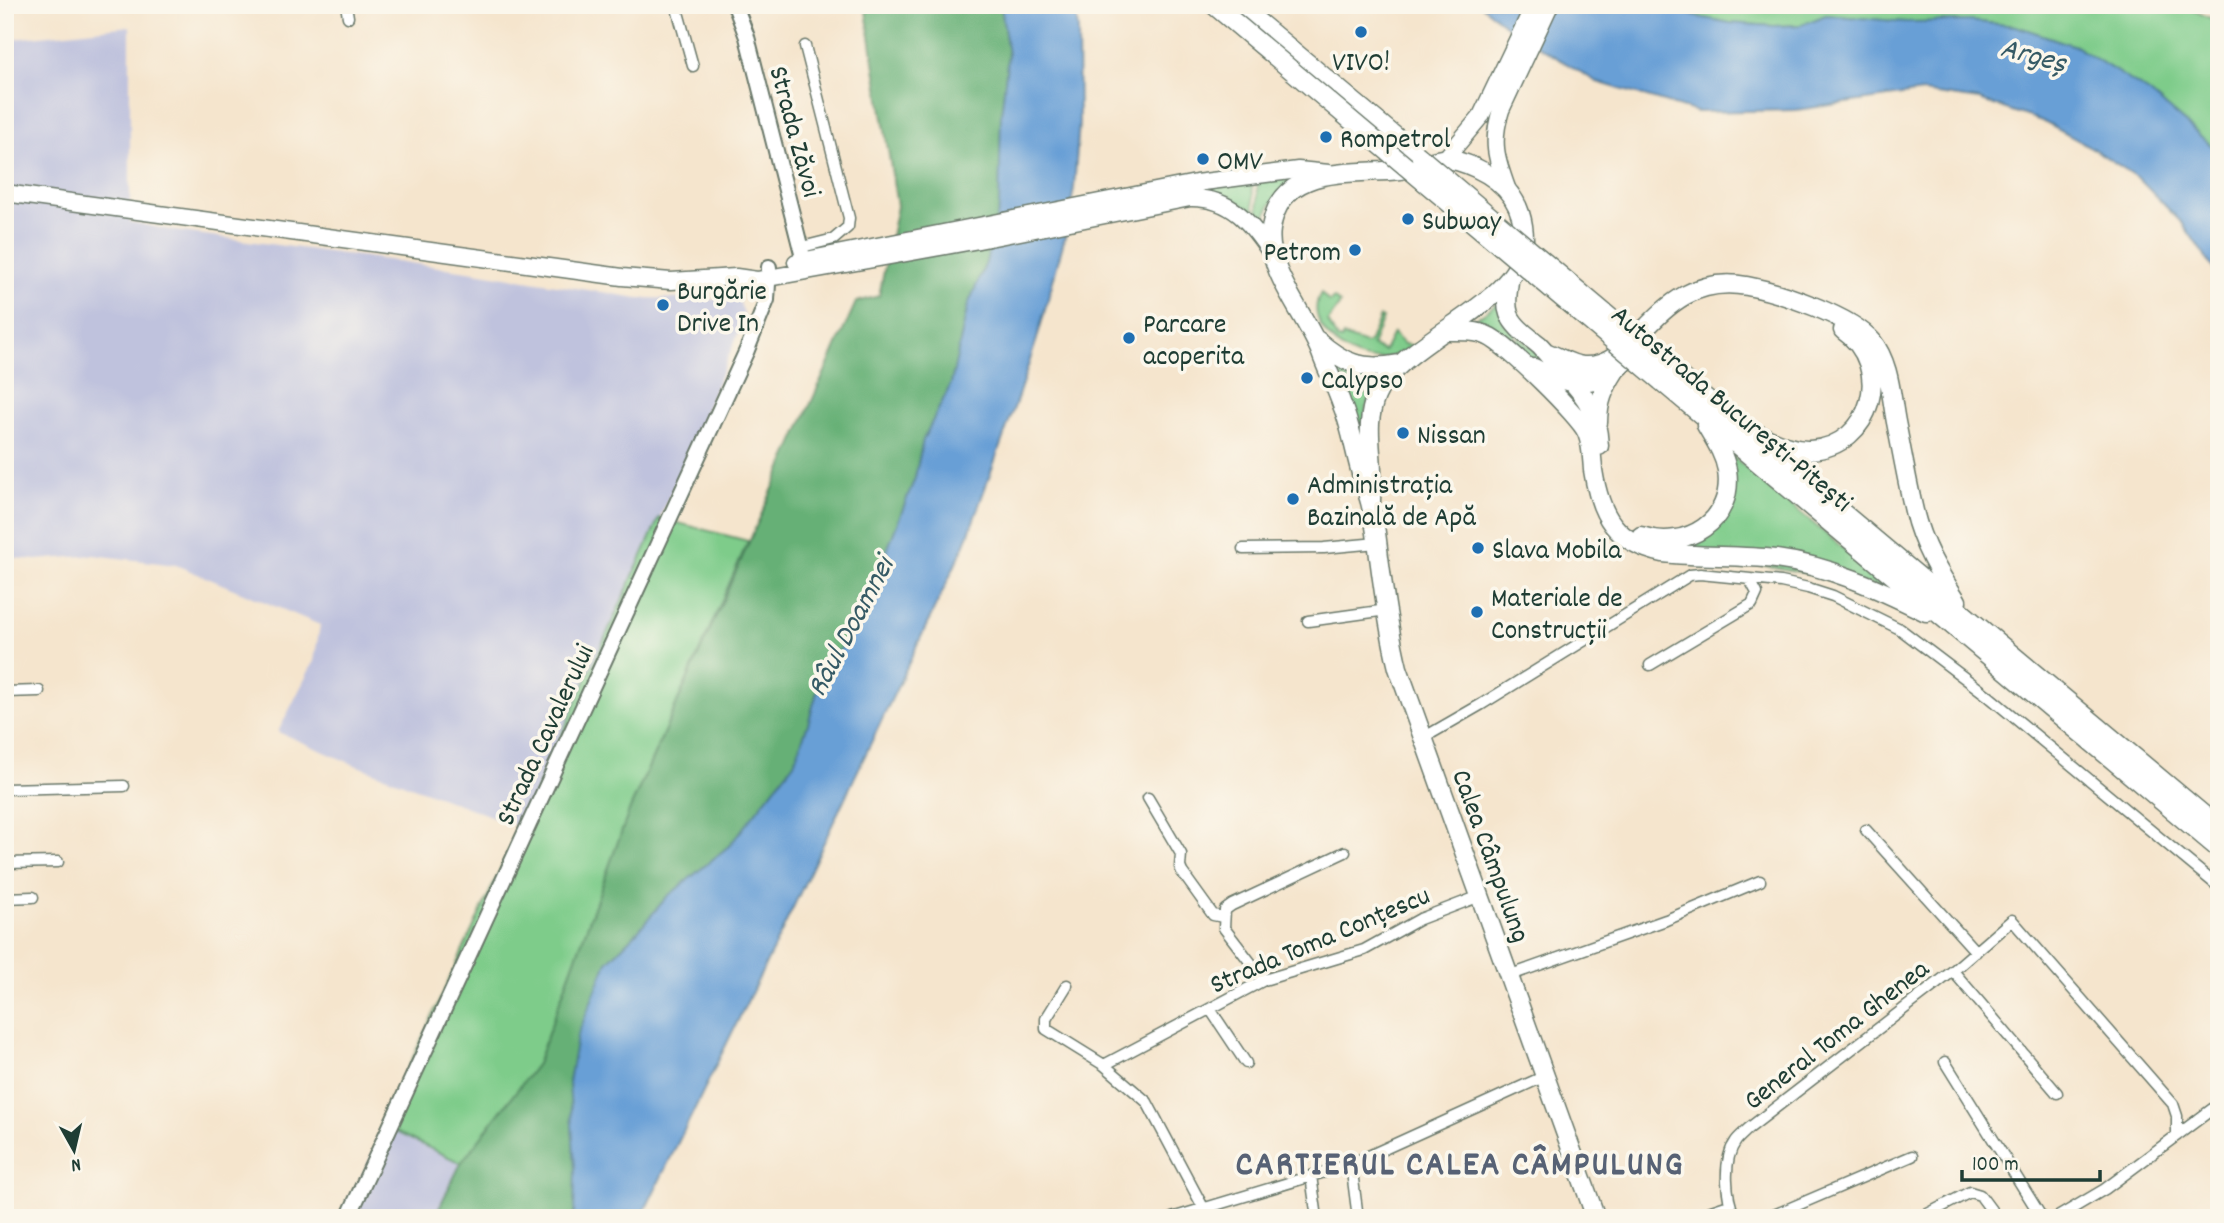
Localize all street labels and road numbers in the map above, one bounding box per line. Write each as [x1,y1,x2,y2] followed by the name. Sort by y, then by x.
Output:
[755,62,829,202] street label: Strada Zăvoi
[1600,298,1859,524] street label: Autostrada București-Pitești
[488,639,607,833] street label: Strada Cavalerului
[1438,765,1538,949] street label: Calea Câmpulung
[1205,878,1437,1007] street label: Strada Toma Conțescu
[1737,951,1940,1122] street label: General Toma Ghenea

